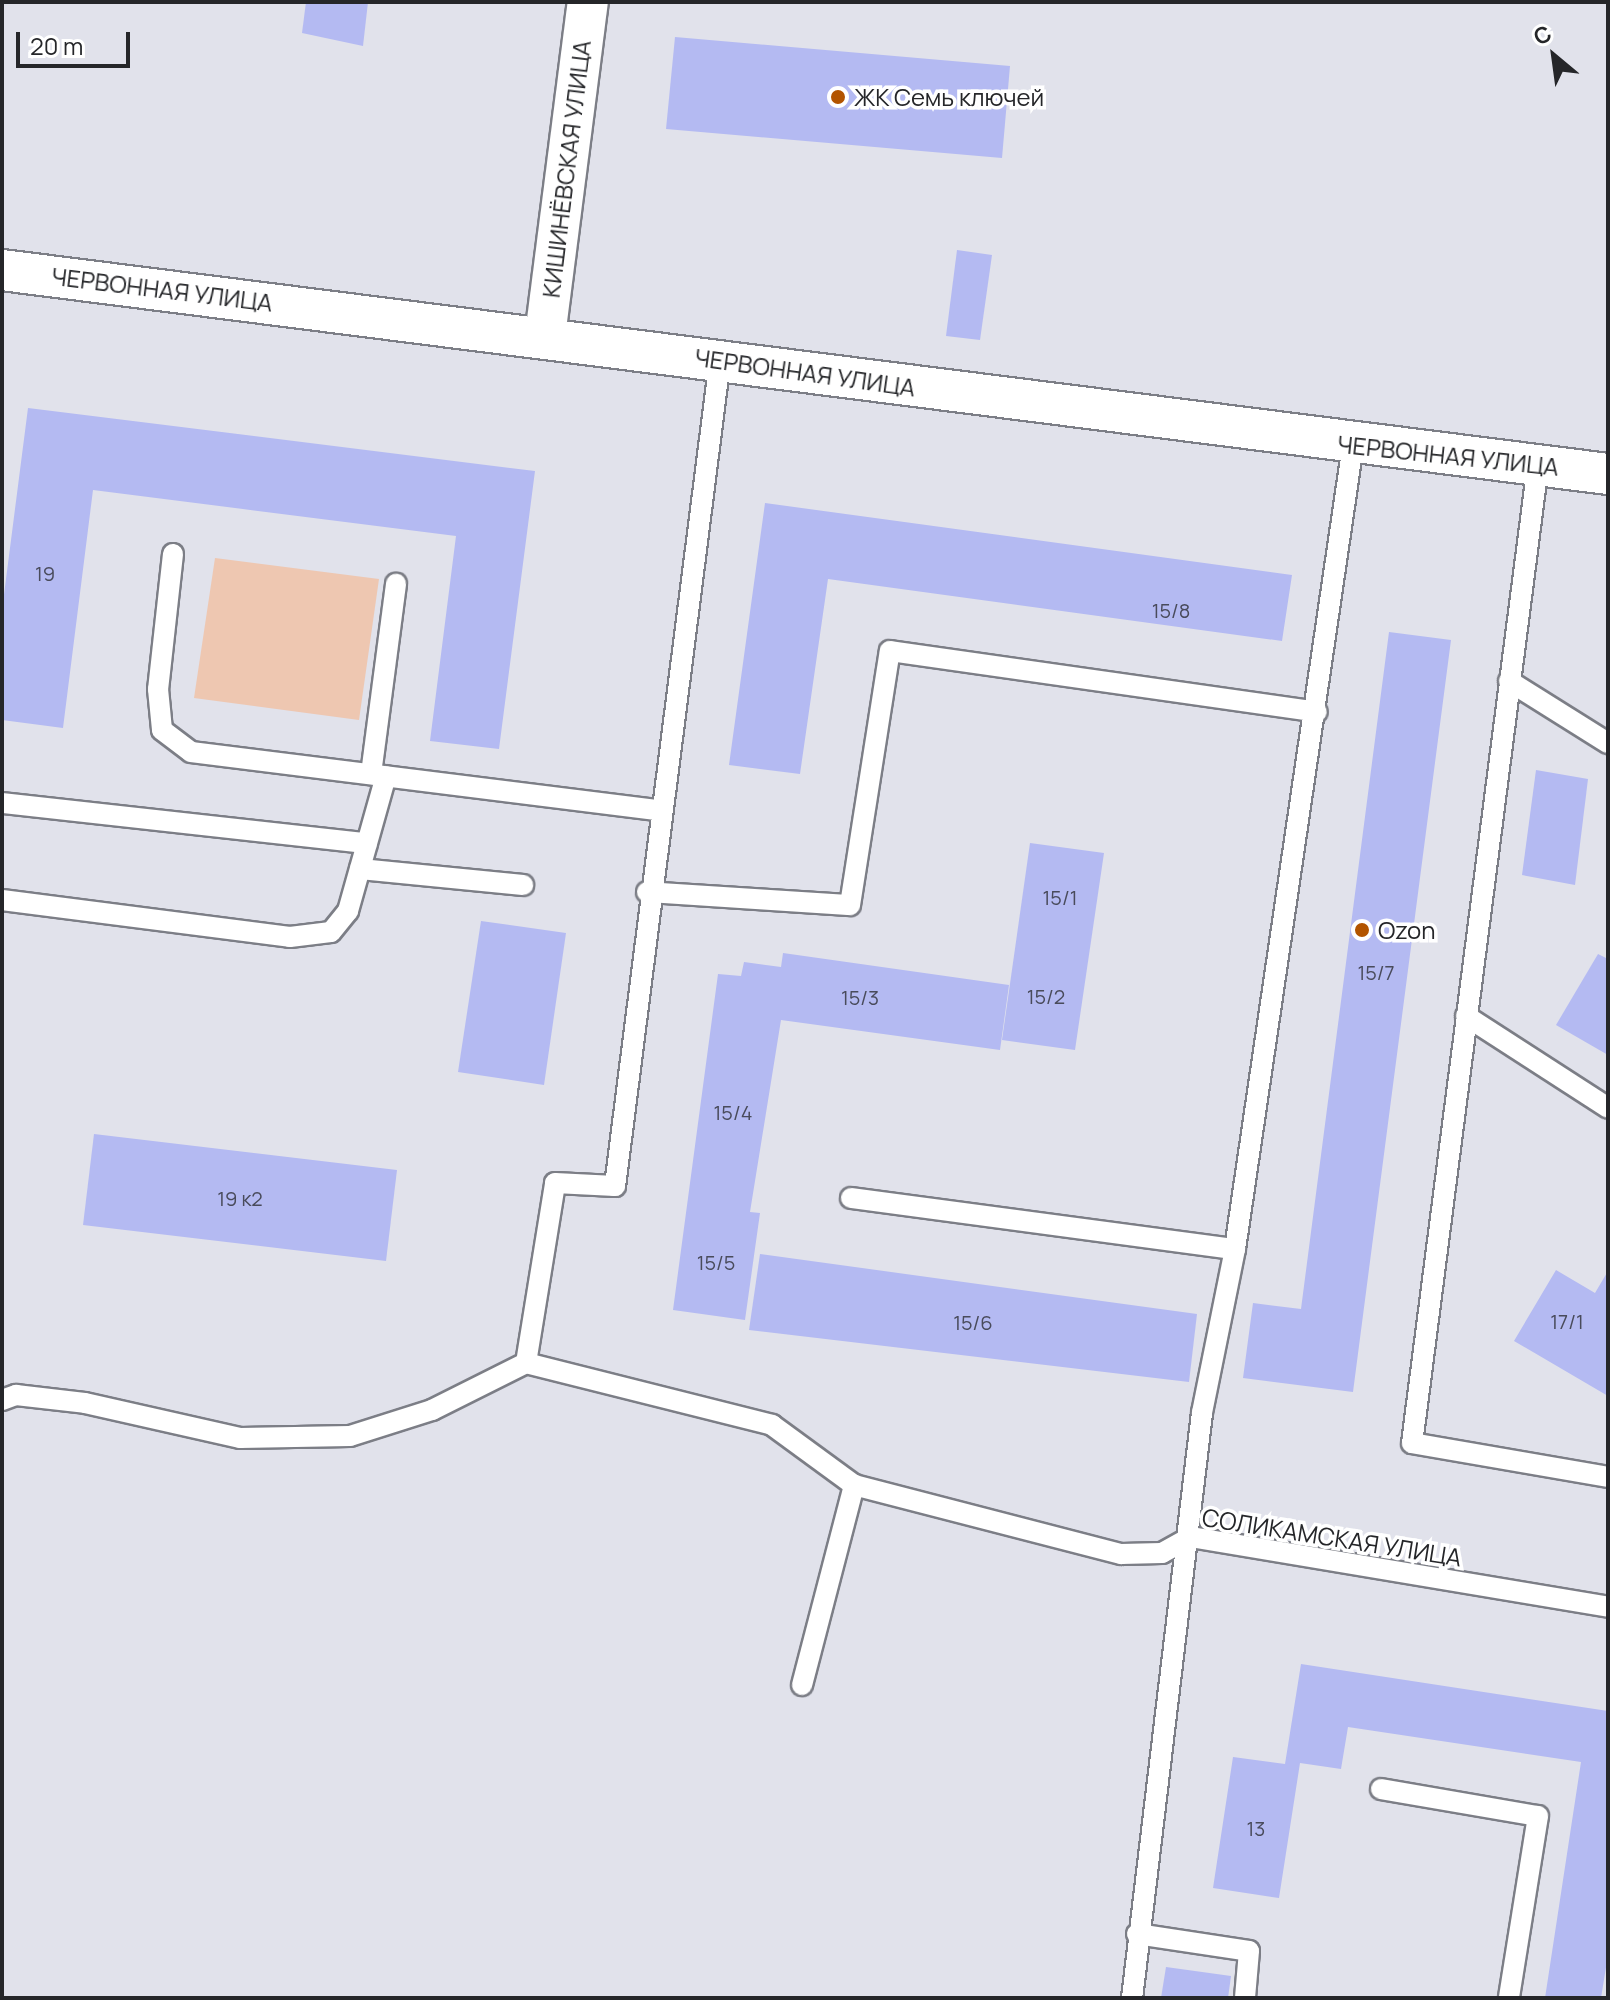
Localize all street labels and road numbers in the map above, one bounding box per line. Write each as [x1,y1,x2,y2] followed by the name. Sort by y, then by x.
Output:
[536,39,596,299] street label: КИШИНЁВСКАЯ УЛИЦА
[50,261,274,317] street label: ЧЕРВОННАЯ УЛИЦА
[693,342,917,402] street label: ЧЕРВОННАЯ УЛИЦА
[1336,429,1560,481] street label: ЧЕРВОННАЯ УЛИЦА
[1200,1502,1464,1572] street label: СОЛИКАМСКАЯ УЛИЦА

